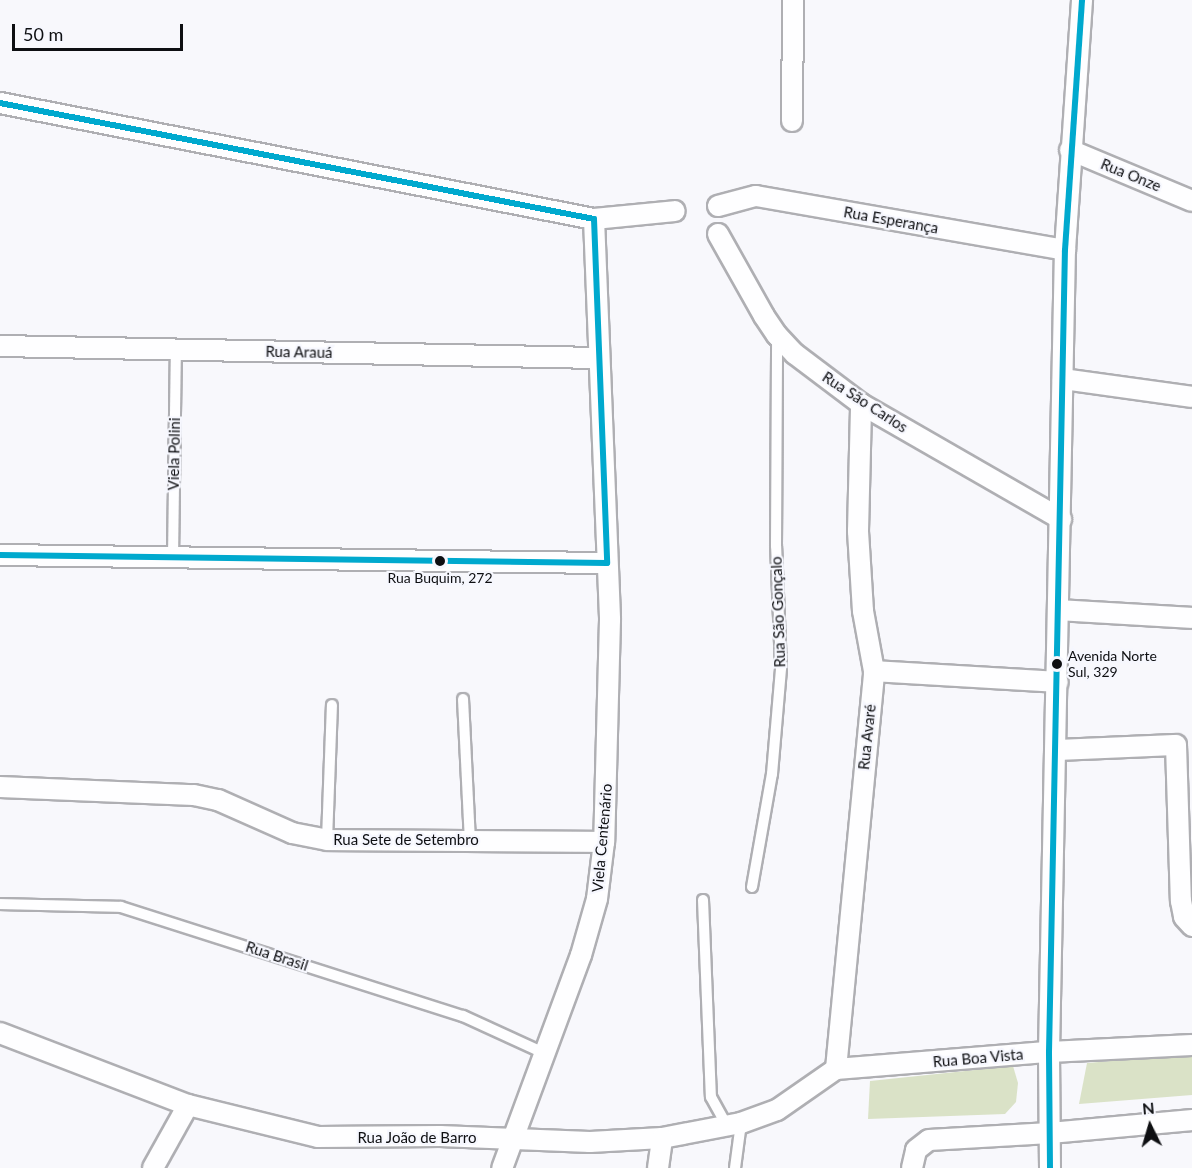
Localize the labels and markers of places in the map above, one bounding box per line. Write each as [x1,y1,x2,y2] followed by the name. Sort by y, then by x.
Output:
[434,555,446,567] marker: Rua Buquim, 272
[387,570,493,586] place label: Rua Buquim, 272
[1068,648,1157,680] place label: Avenida Norte Sul, 329
[1051,658,1063,670] marker: Avenida Norte Sul, 329

